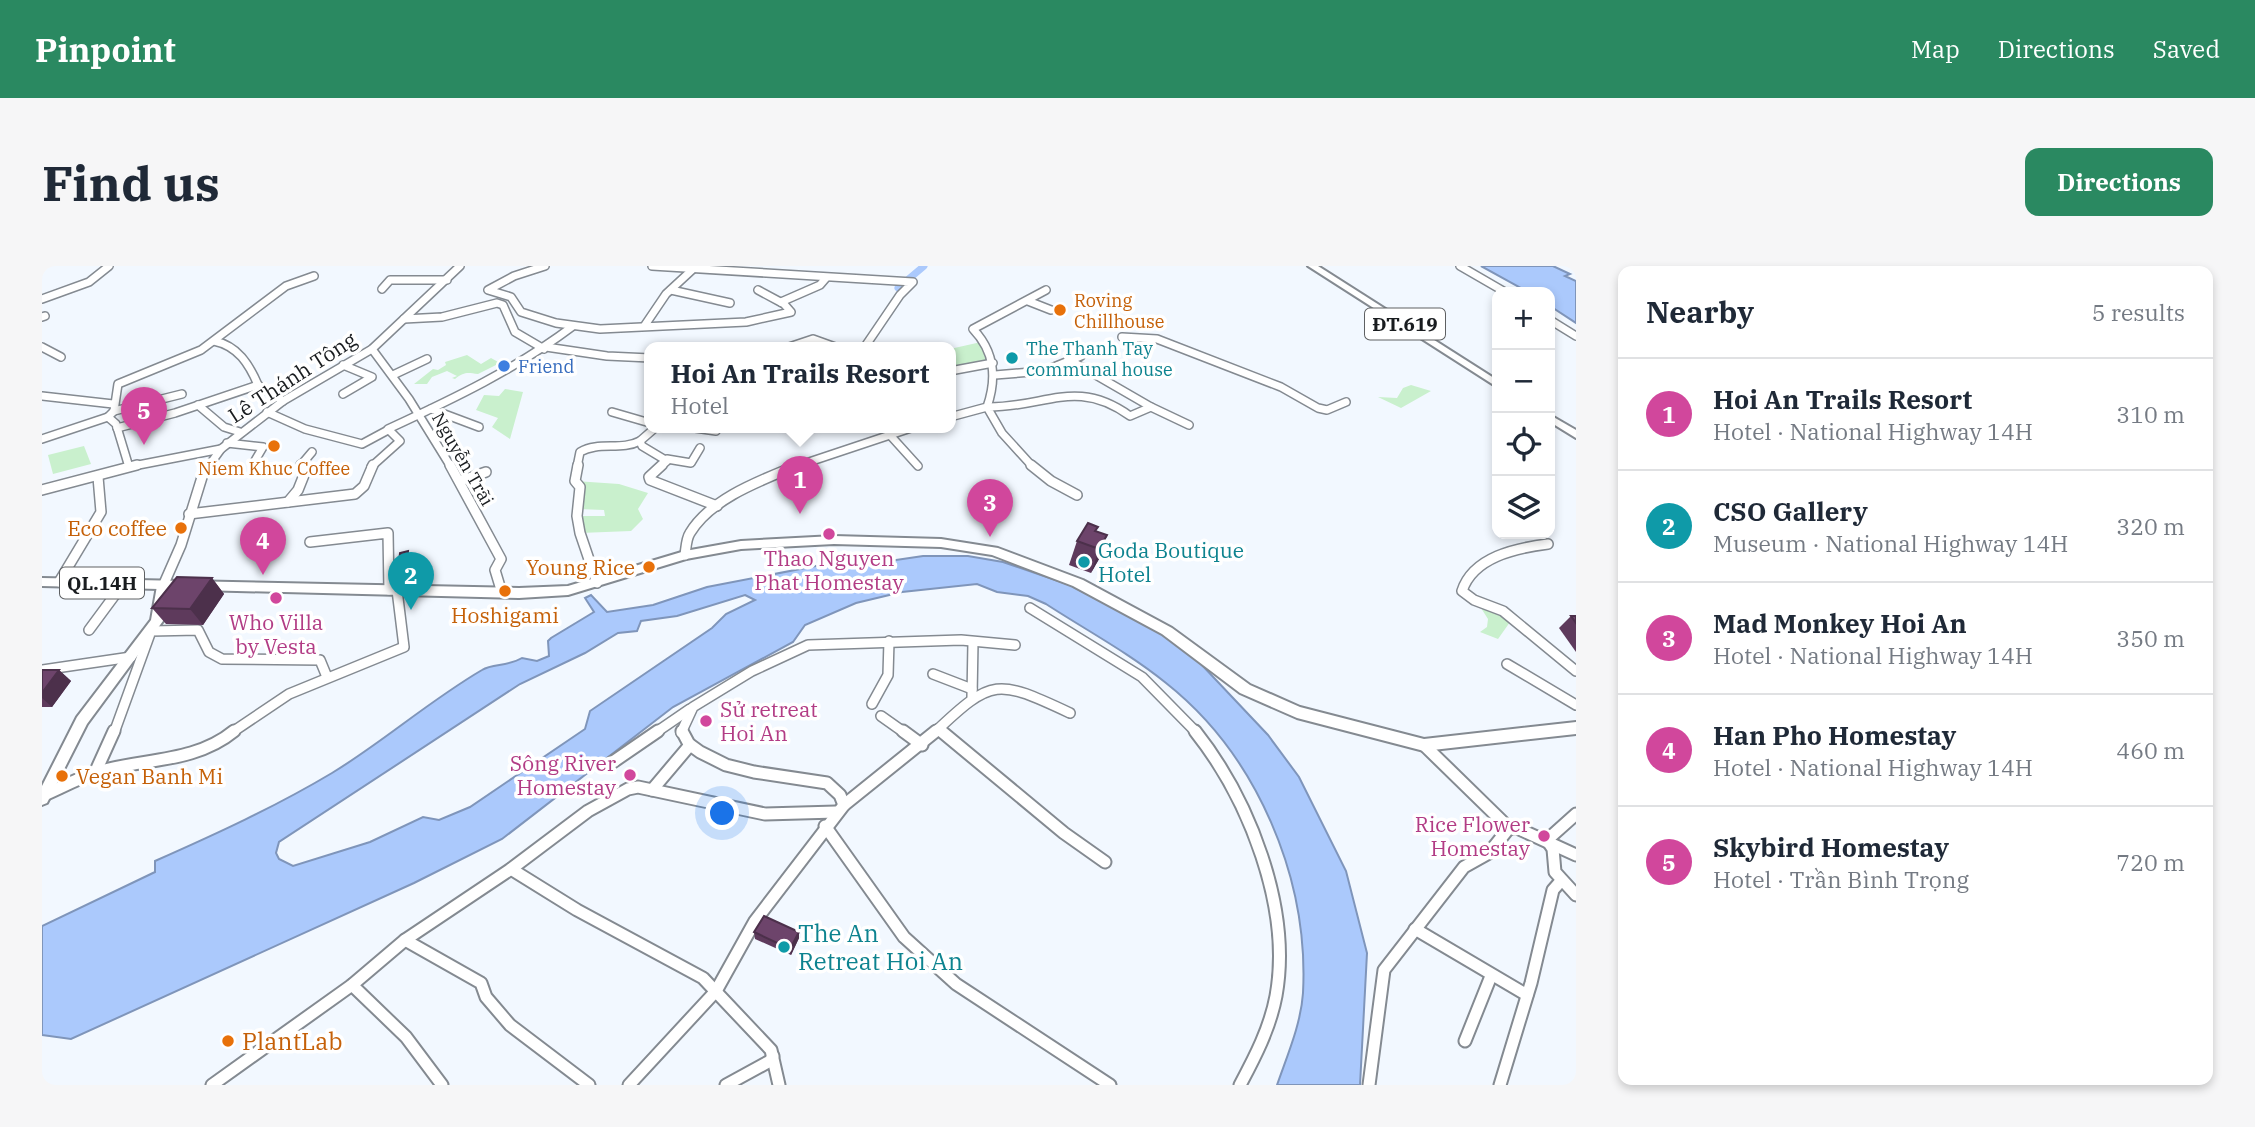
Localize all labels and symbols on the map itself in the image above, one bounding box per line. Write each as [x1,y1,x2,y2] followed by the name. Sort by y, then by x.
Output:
[1074,289,1164,333] place label: Roving Chillhouse
[1052,302,1068,318] marker: Roving Chillhouse
[1365,309,1445,340] road number: ĐT.619
[222,325,362,429] street label: Lê Thánh Tông
[1026,337,1173,381] place label: The Thanh Tay communal house
[1004,350,1020,366] marker: The Thanh Tay communal house
[518,355,575,378] place label: Friend
[496,358,512,374] marker: Friend
[121,387,167,445] pin: 5
[427,408,499,510] street label: Nguyễn Trãi
[266,438,282,454] marker: Niem Khuc Coffee
[777,456,823,514] pin: 1
[198,457,350,480] place label: Niem Khuc Coffee
[967,479,1013,537] pin: 3
[67,514,167,542] place label: Eco coffee
[240,517,286,575] pin: 4
[173,520,189,536] marker: Eco coffee
[821,526,837,542] marker: Thao Nguyen Phat Homestay
[1098,536,1244,588] place label: Goda Boutique Hotel
[754,544,904,596] place label: Thao Nguyen Phat Homestay
[388,552,434,610] pin: 2
[526,553,635,581] place label: Young Rice
[1076,554,1092,570] marker: Goda Boutique Hotel
[641,559,657,575] marker: Young Rice
[60,568,144,598] road number: QL.14H
[497,583,513,599] marker: Hoshigami
[268,590,284,606] marker: Who Villa by Vesta
[451,601,559,629] place label: Hoshigami
[229,608,323,660] place label: Who Villa by Vesta
[720,695,818,747] place label: Sử retreat Hoi An
[698,713,714,729] marker: Sử retreat Hoi An
[510,749,617,801] place label: Sông River Homestay
[76,762,223,790] place label: Vegan Banh Mi
[622,767,638,783] marker: Sông River Homestay
[54,768,70,784] marker: Vegan Banh Mi
[705,796,739,830] your location
[1415,810,1531,862] place label: Rice Flower Homestay
[1536,828,1552,844] marker: Rice Flower Homestay
[798,917,963,977] place label: The An Retreat Hoi An
[776,939,792,955] marker: The An Retreat Hoi An
[242,1025,343,1057] place label: PlantLab
[220,1033,236,1049] marker: PlantLab

